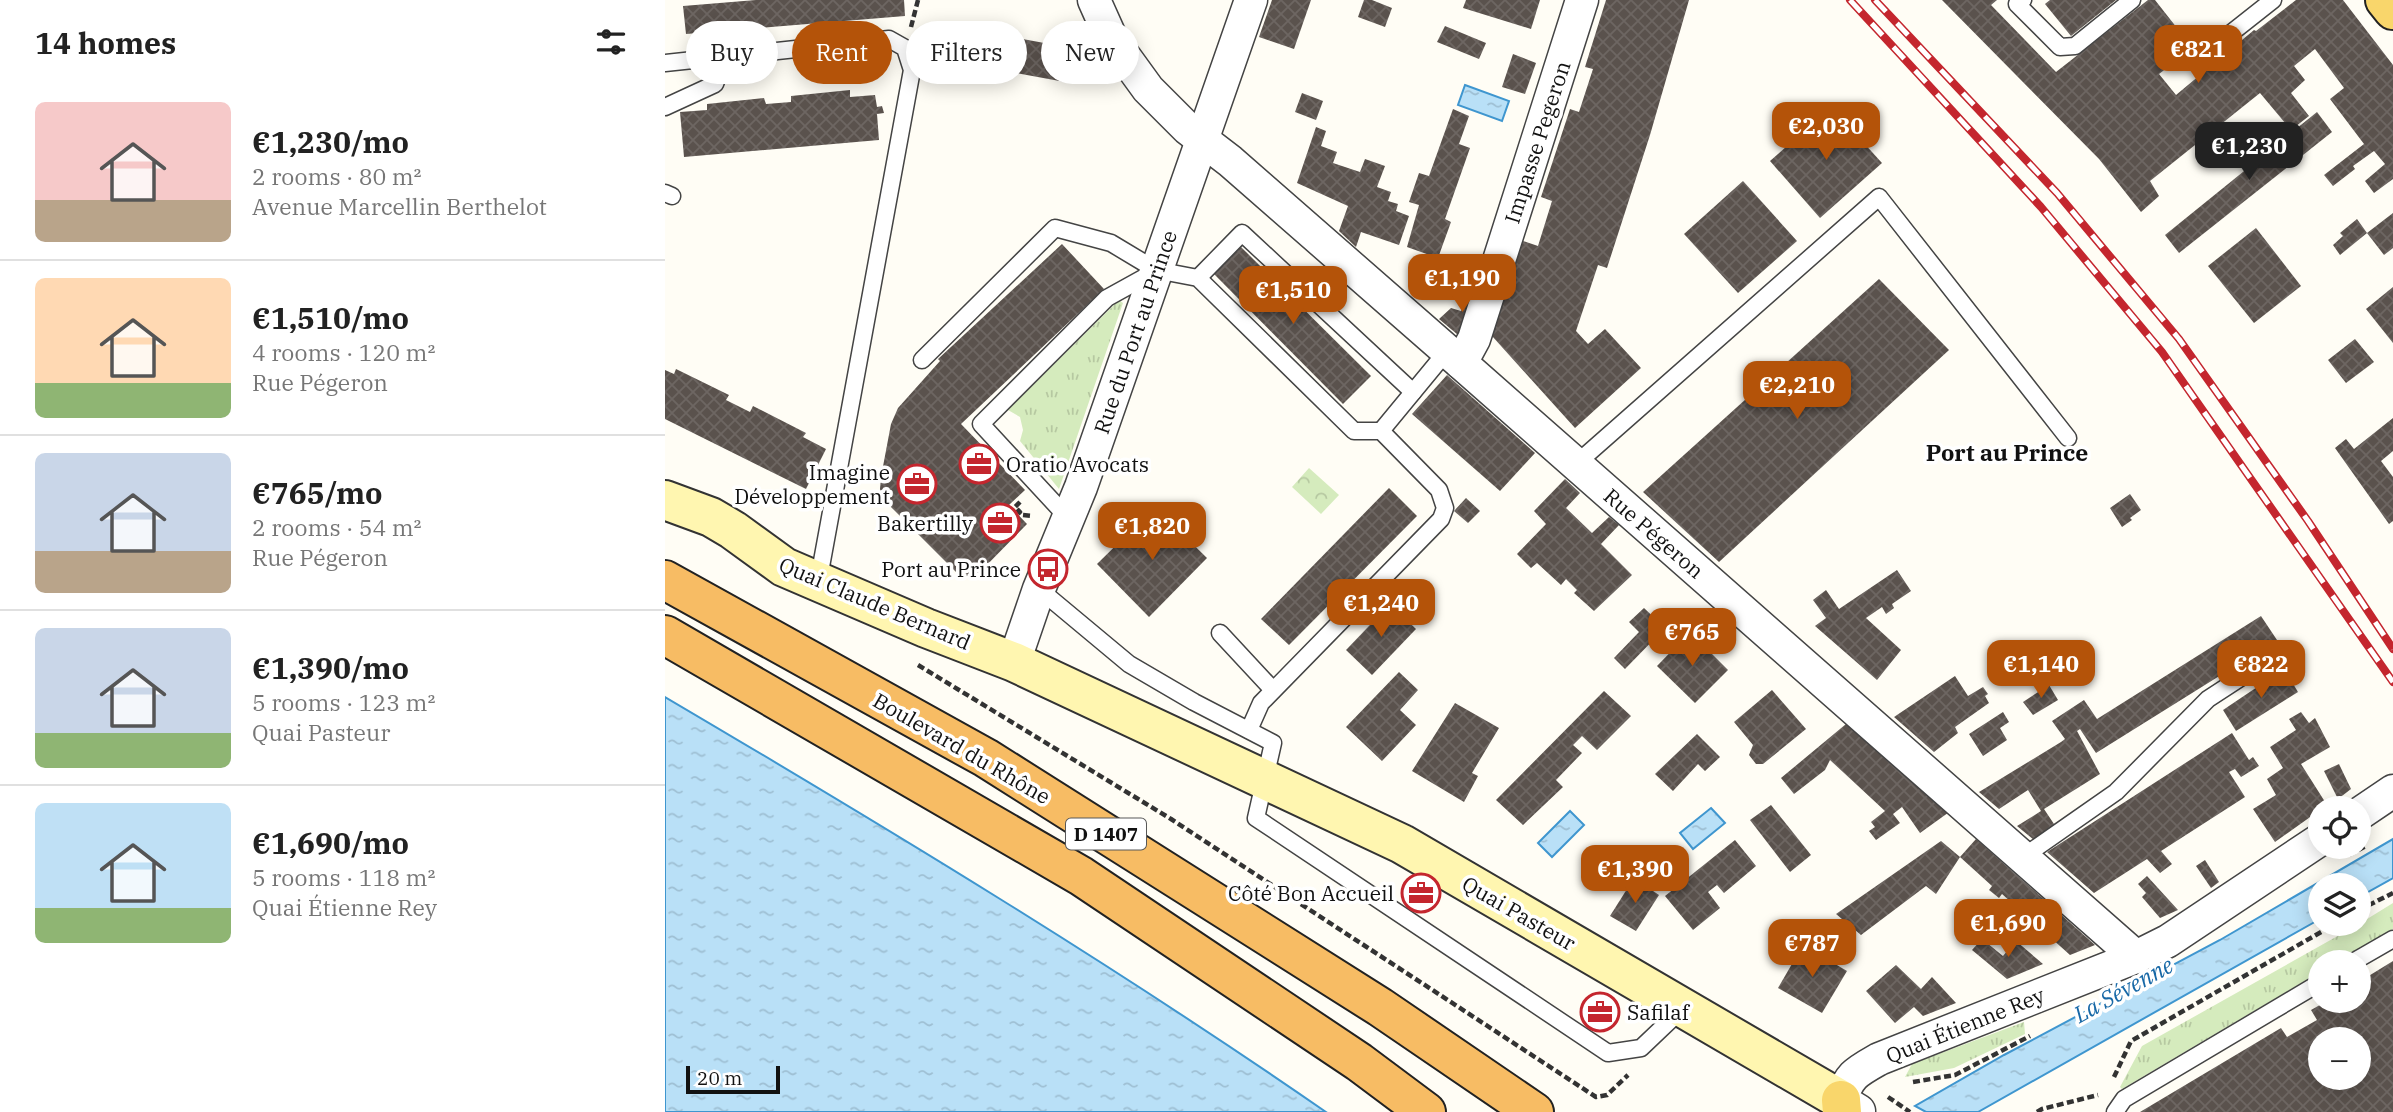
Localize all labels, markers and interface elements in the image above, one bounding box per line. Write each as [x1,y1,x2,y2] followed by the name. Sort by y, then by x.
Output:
[686,21,778,84] chip: Buy
[792,21,892,84] chip: Rent
[906,21,1027,84] chip: Filters
[1041,21,1139,84] chip: New
[35,23,176,62] text: 14 homes
[592,23,630,61] icon: filters
[2157,25,2239,85] pin: €821
[2170,33,2226,63] text: €821
[1498,57,1576,227] street label: Impasse Pegeron
[1769,102,1883,162] pin: €2,030
[1788,110,1864,140] text: €2,030
[252,122,409,161] text: €1,230/mo
[2192,122,2306,182] pin: €1,230
[91,130,175,214] icon: home
[2211,130,2287,160] text: €1,230
[252,161,422,191] text: 2 rooms · 80 m²
[252,191,547,221] text: Avenue Marcellin Berthelot
[1087,227,1183,437] street label: Rue du Port au Prince
[1405,254,1519,314] pin: €1,190
[1424,262,1500,292] text: €1,190
[1236,266,1350,326] pin: €1,510
[1255,274,1331,304] text: €1,510
[252,298,409,337] text: €1,510/mo
[91,306,175,390] icon: home
[252,337,435,367] text: 4 rooms · 120 m²
[1740,362,1854,421] pin: €2,210
[252,367,388,397] text: Rue Pégeron
[1759,369,1835,399] text: €2,210
[1926,437,2088,467] district label: Port au Prince
[958,443,1000,485] office icon: Oratio Avocats
[1006,450,1149,478] place label: Oratio Avocats
[734,458,890,510] place label: Imagine Développement
[896,463,938,505] office icon: Imagine Développement
[252,473,383,512] text: €765/mo
[91,481,175,565] icon: home
[1598,482,1710,584] street label: Rue Pégeron
[979,502,1021,544] office icon: Bakertilly
[1095,503,1209,562] pin: €1,820
[877,509,974,537] place label: Bakertilly
[1114,510,1190,540] text: €1,820
[252,512,422,542] text: 2 rooms · 54 m²
[252,542,388,572] text: Rue Pégeron
[1027,548,1069,590] bus stop icon: Port au Prince
[775,550,975,656] street label: Quai Claude Bernard
[881,555,1021,583] place label: Port au Prince
[1324,580,1438,639] pin: €1,240
[1343,587,1419,617] text: €1,240
[1651,608,1733,668] pin: €765
[1664,616,1720,646] text: €765
[1984,640,2098,700] pin: €1,140
[2220,640,2302,700] pin: €822
[252,648,409,687] text: €1,390/mo
[2003,648,2079,678] text: €1,140
[2233,648,2289,678] text: €822
[91,656,175,740] icon: home
[868,686,1056,810] street label: Boulevard du Rhône
[252,687,435,717] text: 5 rooms · 123 m²
[252,717,390,747] text: Quai Pasteur
[2308,796,2371,1090] map controls
[2308,796,2371,859] button: locate
[1066,818,1146,849] road number: D 1407
[252,823,409,862] text: €1,690/mo
[91,831,175,915] icon: home
[1578,846,1692,905] pin: €1,390
[1597,853,1673,883] text: €1,390
[252,862,435,892] text: 5 rooms · 118 m²
[1457,869,1581,957] street label: Quai Pasteur
[1400,872,1442,914] office icon: Côté Bon Accueil
[2308,873,2371,936] button: layers
[1228,879,1394,907] place label: Côté Bon Accueil
[252,892,437,922] text: Quai Étienne Rey
[1951,900,2065,959] pin: €1,690
[1970,907,2046,937] text: €1,690
[1771,920,1853,979] pin: €787
[1784,927,1840,957] text: €787
[2067,949,2178,1029] water label: La Sévenne
[2308,950,2371,1013] button: +
[1881,980,2049,1070] street label: Quai Étienne Rey
[1579,991,1621,1033] office icon: Safilaf
[1627,998,1691,1026] place label: Safilaf
[2308,1027,2371,1090] button: −
[686,1063,781,1095] scale bar
[697,1066,742,1090] text: 20 m

